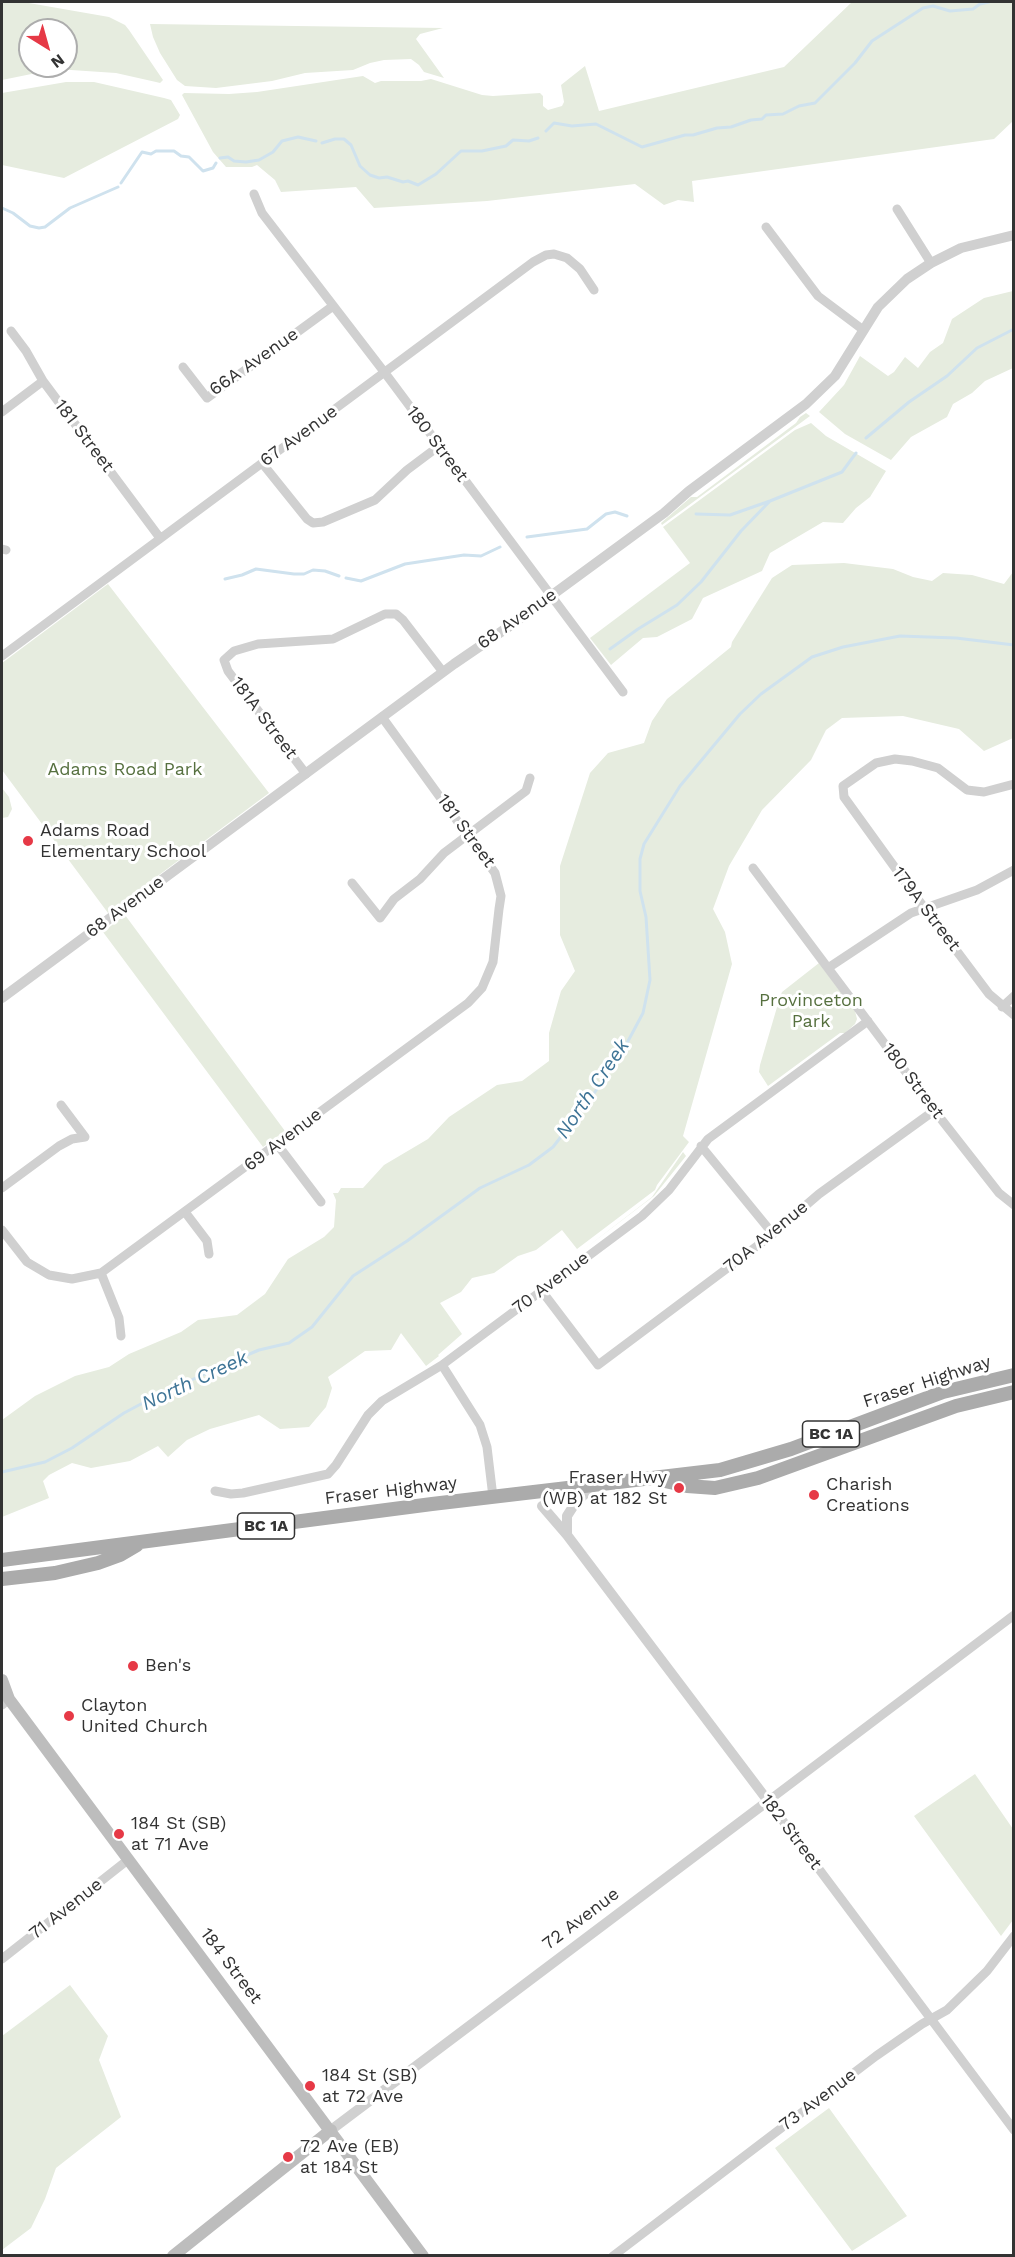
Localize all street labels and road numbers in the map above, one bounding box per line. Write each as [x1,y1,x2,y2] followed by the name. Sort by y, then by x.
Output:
[205,323,303,401] street label: 66A Avenue
[50,395,118,477] street label: 181 Street
[256,401,342,471] street label: 67 Avenue
[401,402,473,486] street label: 180 Street
[473,584,561,654] street label: 68 Avenue
[226,673,302,763] street label: 181A Street
[432,790,500,872] street label: 181 Street
[887,862,965,956] street label: 179A Street
[82,871,168,943] street label: 68 Avenue
[877,1039,949,1123] street label: 180 Street
[240,1104,326,1176] street label: 69 Avenue
[719,1196,813,1278] street label: 70A Avenue
[508,1247,594,1319] street label: 70 Avenue
[860,1351,994,1413] street label: Fraser Highway
[802,1421,860,1447] road number: BC 1A
[324,1472,458,1510] street label: Fraser Highway
[238,1513,294,1539] road number: BC 1A
[756,1790,826,1874] street label: 182 Street
[25,1874,107,1944] street label: 71 Avenue
[538,1883,624,1955] street label: 72 Avenue
[195,1924,267,2008] street label: 184 Street
[775,2064,861,2136] street label: 73 Avenue

